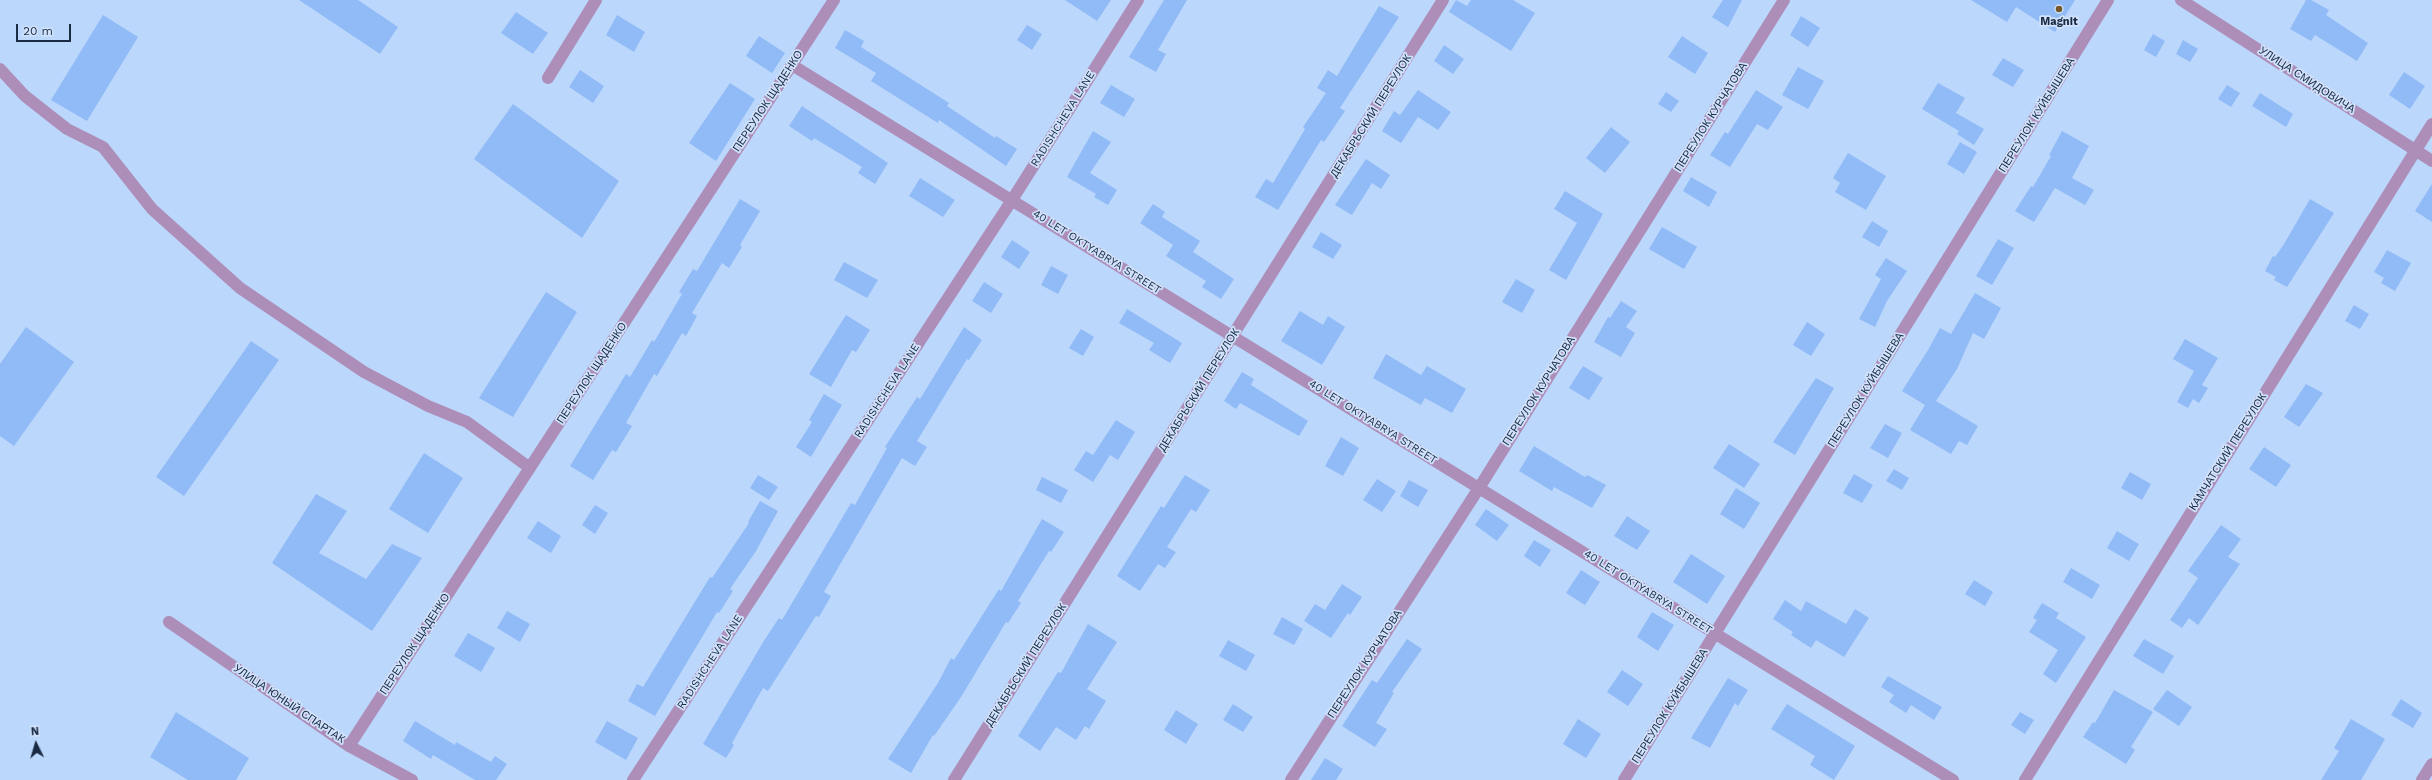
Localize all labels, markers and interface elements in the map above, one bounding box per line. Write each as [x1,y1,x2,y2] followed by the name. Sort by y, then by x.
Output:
[2054,4,2064,14] marker: Magnit
[2040,15,2078,29] place label: Magnit
[18,16,73,42] scale bar
[23,24,53,38] text: 20 m
[2257,44,2357,116] street label: УЛИЦА СМИДОВИЧА
[730,48,806,154] street label: ПЕРЕУЛОК ЩАДЕНКО
[1328,52,1414,180] street label: ДЕКАБРЬСКИЙ ПЕРЕУЛОК
[1996,55,2078,175] street label: ПЕРЕУЛОК КУЙБЫШЕВА
[1672,60,1750,174] street label: ПЕРЕУЛОК КУРЧАТОВА
[1028,69,1098,169] street label: RADISHCHEVA LANE
[1031,207,1163,297] street label: 40 LET OKTYABRYA STREET
[554,320,630,426] street label: ПЕРЕУЛОК ЩАДЕНКО
[1156,326,1242,454] street label: ДЕКАБРЬСКИЙ ПЕРЕУЛОК
[1825,330,1907,450] street label: ПЕРЕУЛОК КУЙБЫШЕВА
[1500,334,1578,448] street label: ПЕРЕУЛОК КУРЧАТОВА
[852,341,922,441] street label: RADISHCHEVA LANE
[1307,377,1439,467] street label: 40 LET OKTYABRYA STREET
[2186,391,2270,513] street label: КАМЧАТСКИЙ ПЕРЕУЛОК
[1582,547,1714,637] street label: 40 LET OKTYABRYA STREET
[377,591,453,697] street label: ПЕРЕУЛОК ЩАДЕНКО
[983,601,1069,729] street label: ДЕКАБРЬСКИЙ ПЕРЕУЛОК
[1325,607,1405,721] street label: ПЕРЕУЛОК КУРЧАТОВА
[675,612,745,712] street label: RADISHCHEVA LANE
[1629,646,1711,766] street label: ПЕРЕУЛОК КУЙБЫШЕВА
[231,662,347,746] street label: УЛИЦА ЮНЫЙ СПАРТАК
[16,724,56,764] north arrow
[30,725,40,738] text: N

